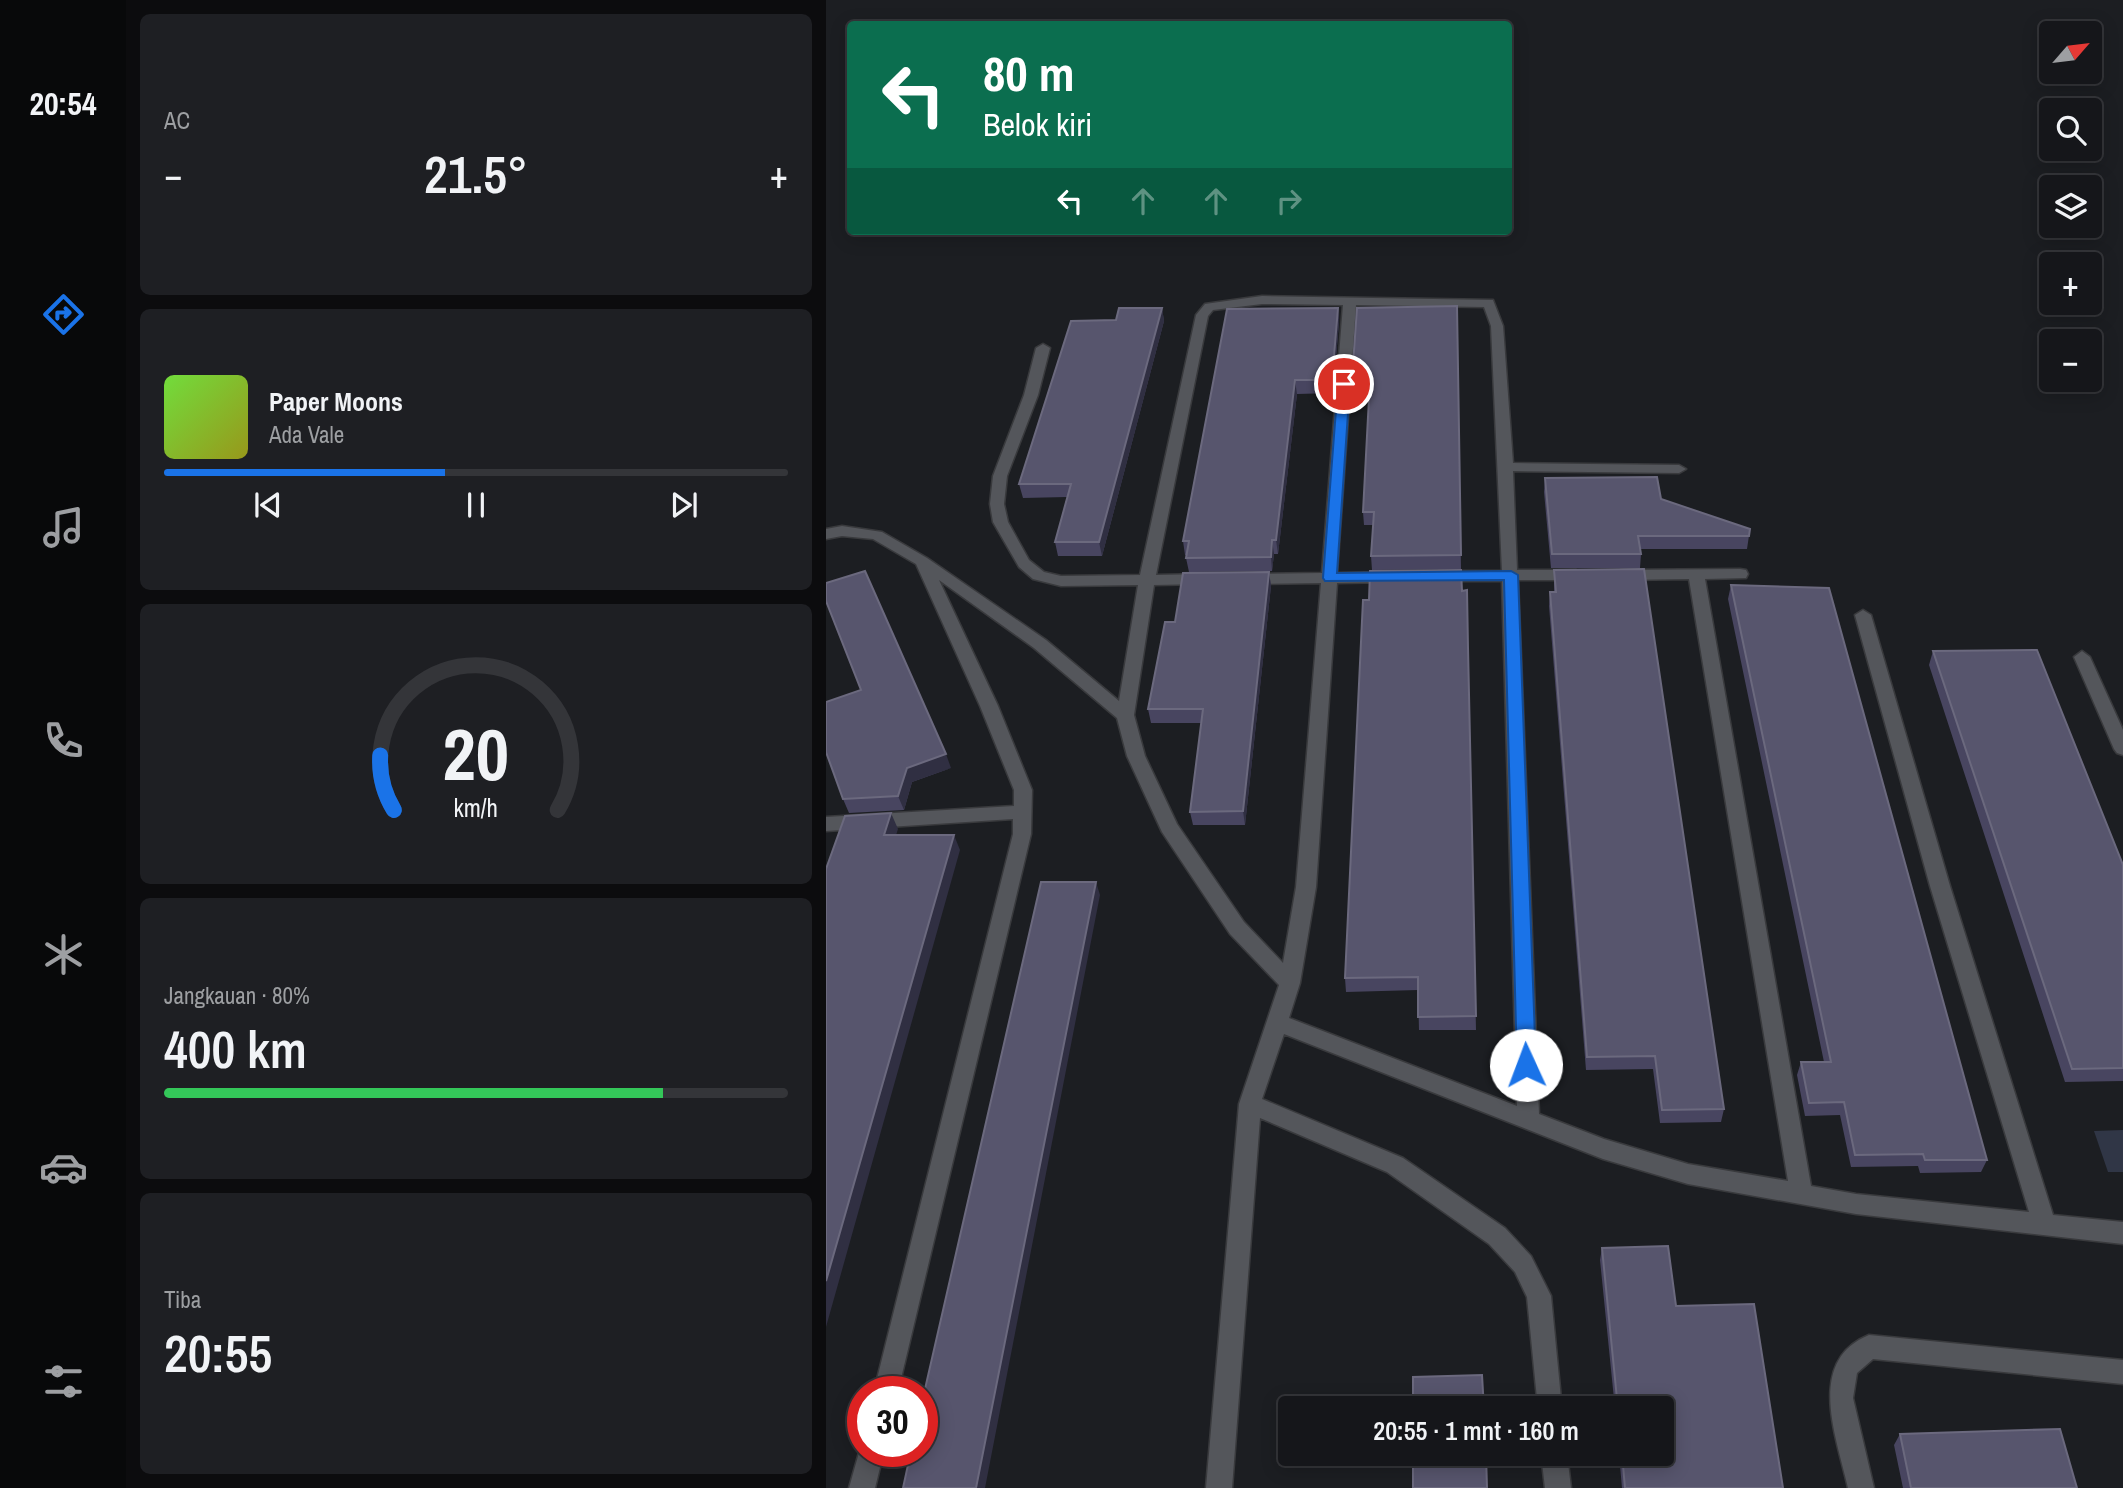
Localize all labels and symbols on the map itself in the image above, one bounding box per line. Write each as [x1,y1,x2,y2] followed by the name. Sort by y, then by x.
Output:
[2039,21,2102,84] north arrow
[1314,354,1374,414] pin
[1489,1028,1563,1102] position arrow
[847,1376,938,1467] speed limit sign: 30

